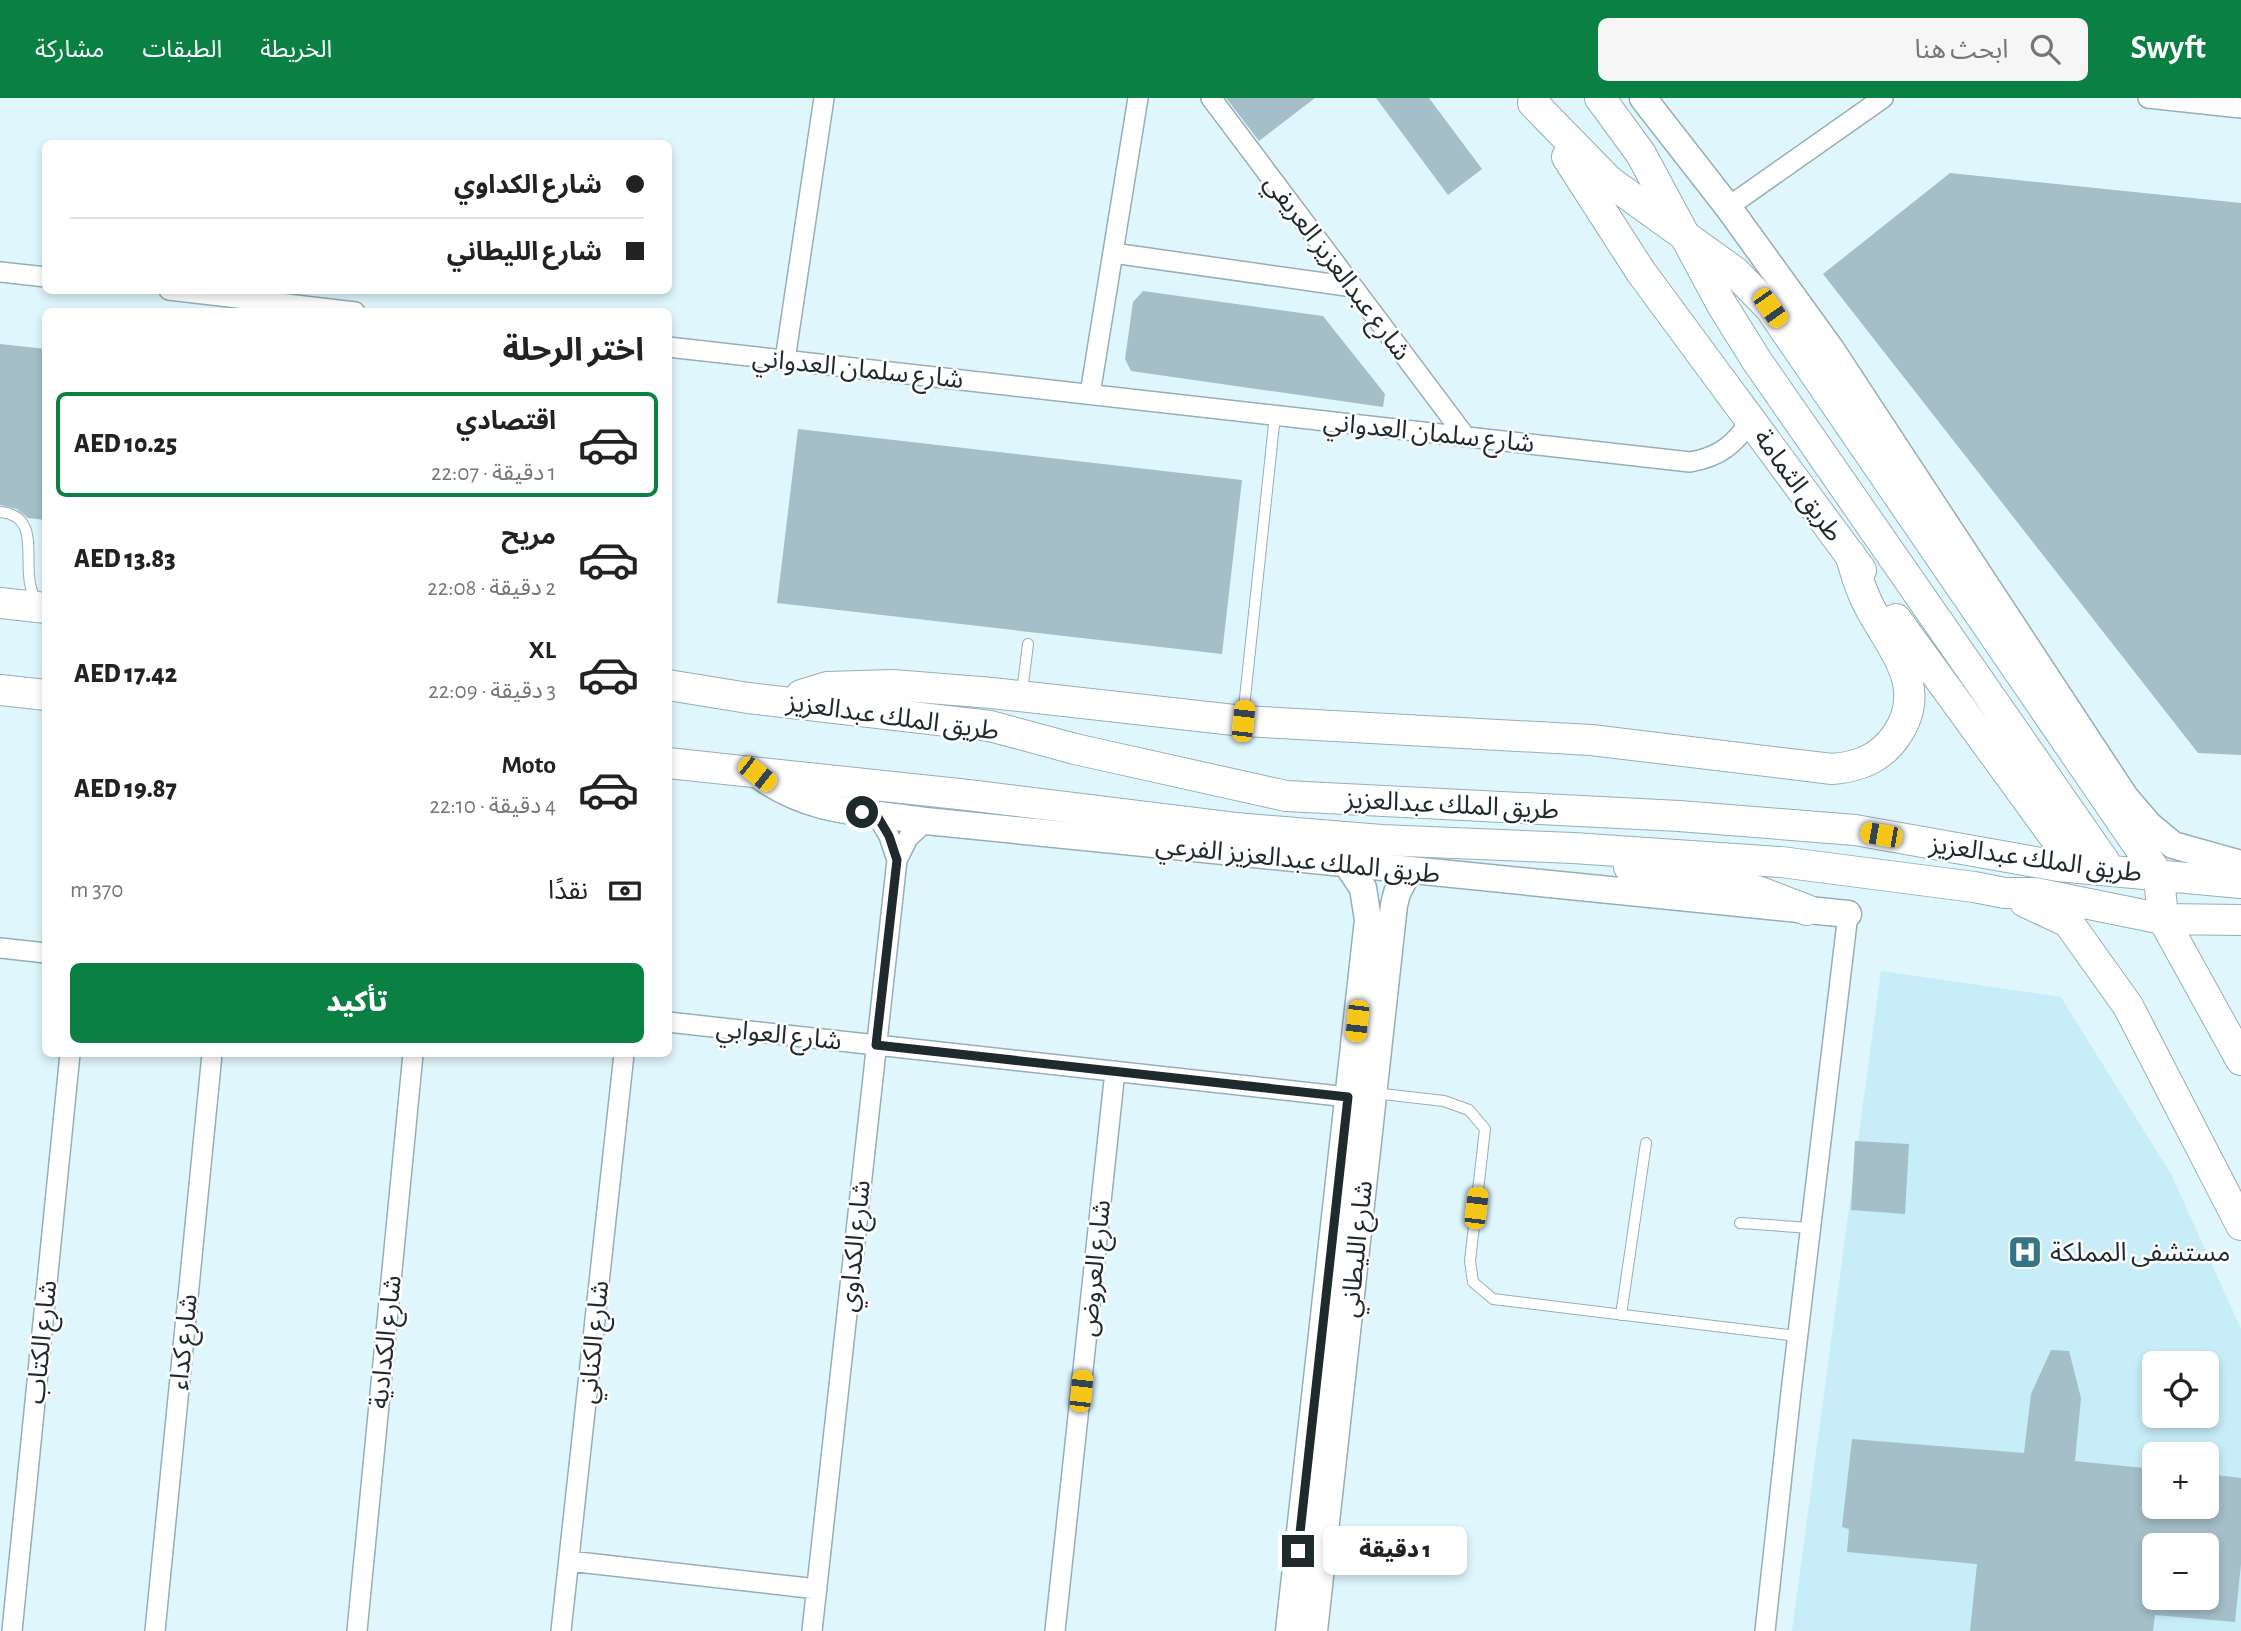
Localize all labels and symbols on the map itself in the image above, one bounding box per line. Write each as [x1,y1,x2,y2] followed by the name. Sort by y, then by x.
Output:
[1254,170,1415,369] street label: شارع عبدالعزيز العريفي
[1750,285,1791,331] car
[750,345,965,399] street label: شارع سلمان العدواني
[1321,409,1536,463] street label: شارع سلمان العدواني
[1747,425,1847,548] street label: طريق الثمامة
[784,689,1001,747] street label: طريق الملك عبدالعزيز
[1231,699,1256,743] car
[734,753,781,795] car
[1343,786,1560,826] street label: طريق الملك عبدالعزيز
[846,796,878,828] route start
[1859,821,1904,849] car
[1927,831,2144,889] street label: طريق الملك عبدالعزيز
[1154,832,1442,894] street label: طريق الملك عبدالعزيز الفرعي
[1345,999,1370,1043] car
[714,1015,843,1061] street label: شارع العوابي
[835,1179,881,1314] street label: شارع الكداوي
[1337,1179,1383,1320] street label: شارع الليطاني
[1464,1186,1489,1230] car
[1075,1198,1120,1338] street label: شارع العروض
[2006,1233,2044,1271] hospital icon: مستشفى المملكة
[2050,1240,2231,1267] place label: مستشفى المملكة
[366,1274,411,1411] street label: شارع الكدادية
[23,1279,66,1406] street label: شارع الكتاب
[575,1279,619,1406] street label: شارع الكناني
[166,1293,207,1392] street label: شارع كداء
[1069,1369,1094,1413] car
[1322,1526,1466,1576] callout: 1 دقيقة
[1282,1535,1314,1567] route end

